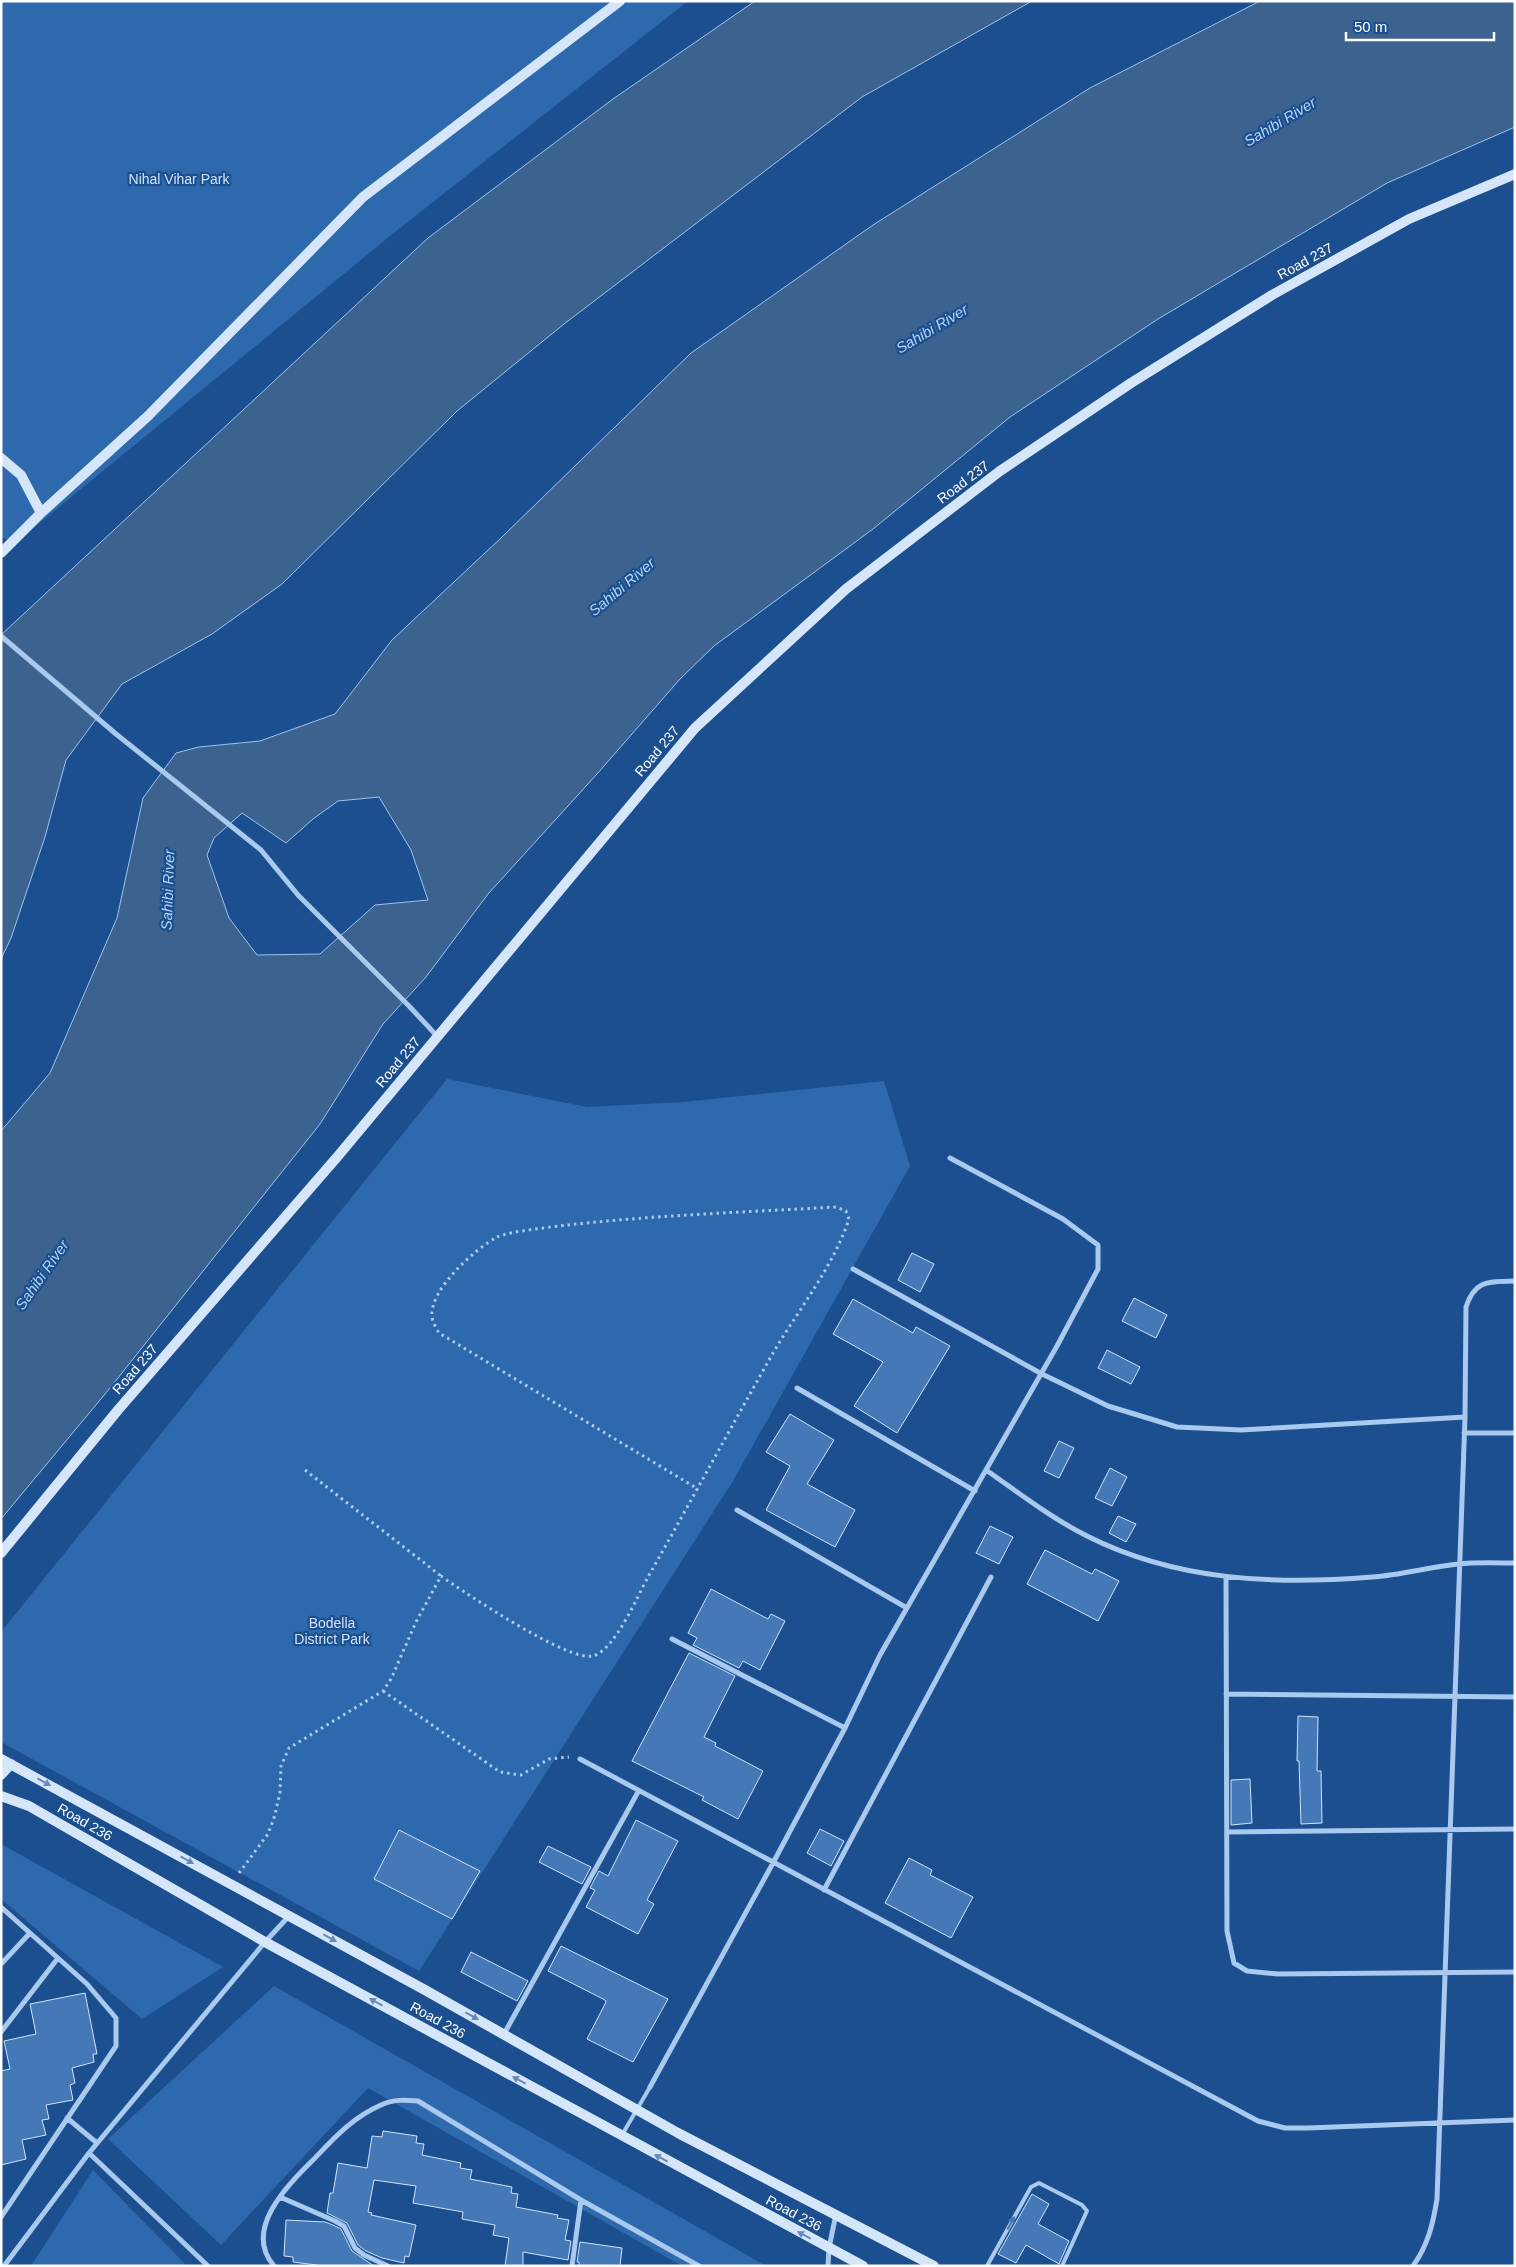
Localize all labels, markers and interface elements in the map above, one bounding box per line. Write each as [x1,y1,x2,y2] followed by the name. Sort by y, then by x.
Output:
[1346,10,1494,42] scale bar
[1354,18,1387,35] text: 50 m
[1241,93,1320,150] water label: Sahibi River
[129,171,230,187] park label: Nihal Vihar Park
[1275,239,1336,283] street label: Road 237
[893,300,972,357] water label: Sahibi River
[934,457,992,507] street label: Road 237
[585,553,659,619] water label: Sahibi River
[631,722,683,779] street label: Road 237
[158,848,177,931] water label: Sahibi River
[372,1033,424,1090] street label: Road 237
[11,1236,72,1313] water label: Sahibi River
[109,1341,161,1397] street label: Road 237
[294,1615,371,1647] park label: Bodella District Park
[37,1778,51,1787] one-way arrow
[55,1800,115,1844] street label: Road 236
[180,1856,194,1864] one-way arrow
[322,1934,337,1942] one-way arrow
[369,1998,383,2006] one-way arrow
[408,1998,469,2042] street label: Road 236
[465,2012,478,2021] one-way arrow
[511,2076,526,2084] one-way arrow
[655,2153,668,2162] one-way arrow
[763,2192,825,2234] street label: Road 236
[1007,2216,1015,2230] one-way arrow
[797,2231,812,2239] one-way arrow

